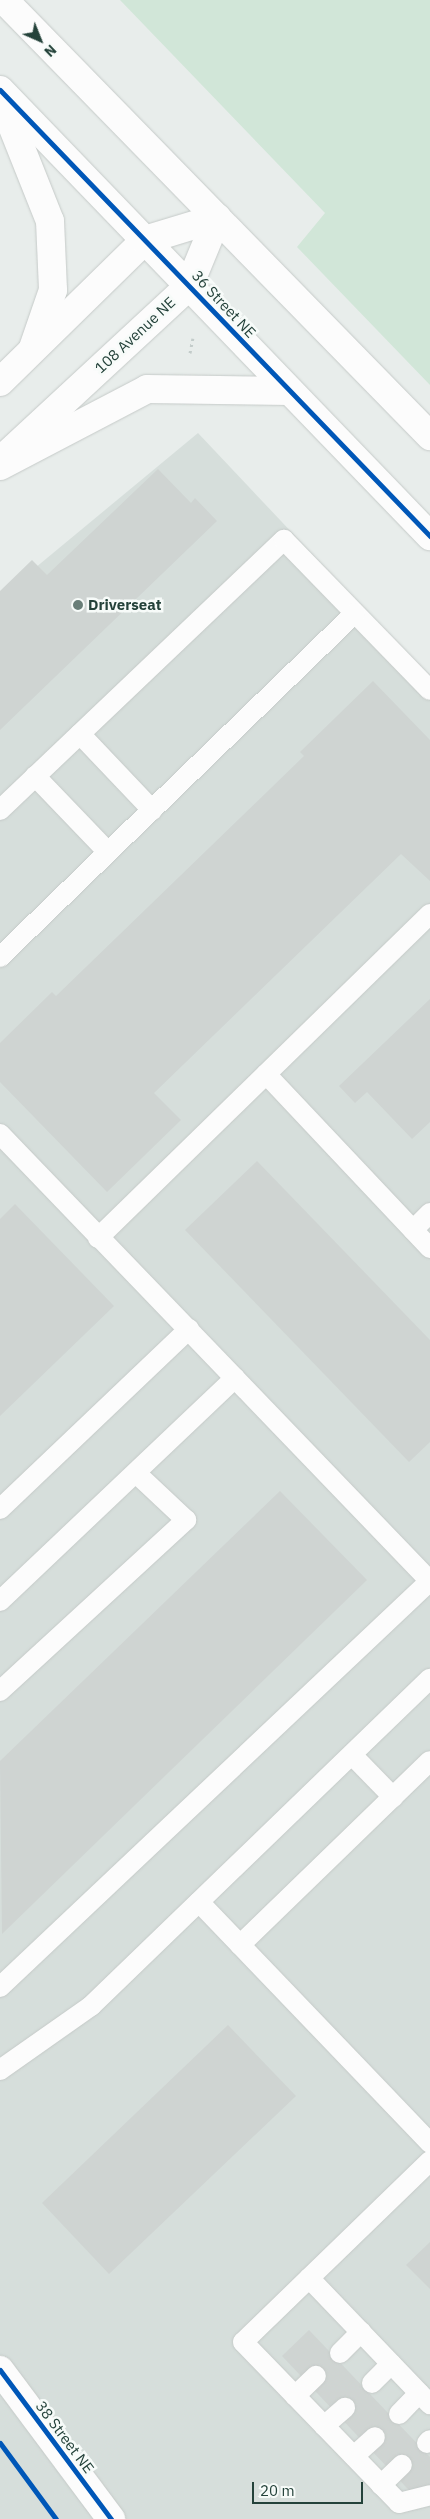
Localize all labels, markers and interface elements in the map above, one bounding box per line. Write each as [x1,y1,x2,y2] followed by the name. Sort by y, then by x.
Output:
[15,15,65,65] north arrow
[41,41,60,61] text: N
[188,267,260,341] street label: 36 Street NE
[91,293,179,377] street label: 108 Avenue NE
[88,596,161,614] place label: Driverseat
[72,599,84,611] marker: Driverseat
[32,2397,98,2477] street label: 38 Street NE
[255,2472,366,2504] scale bar
[260,2481,295,2500] text: 20 m

